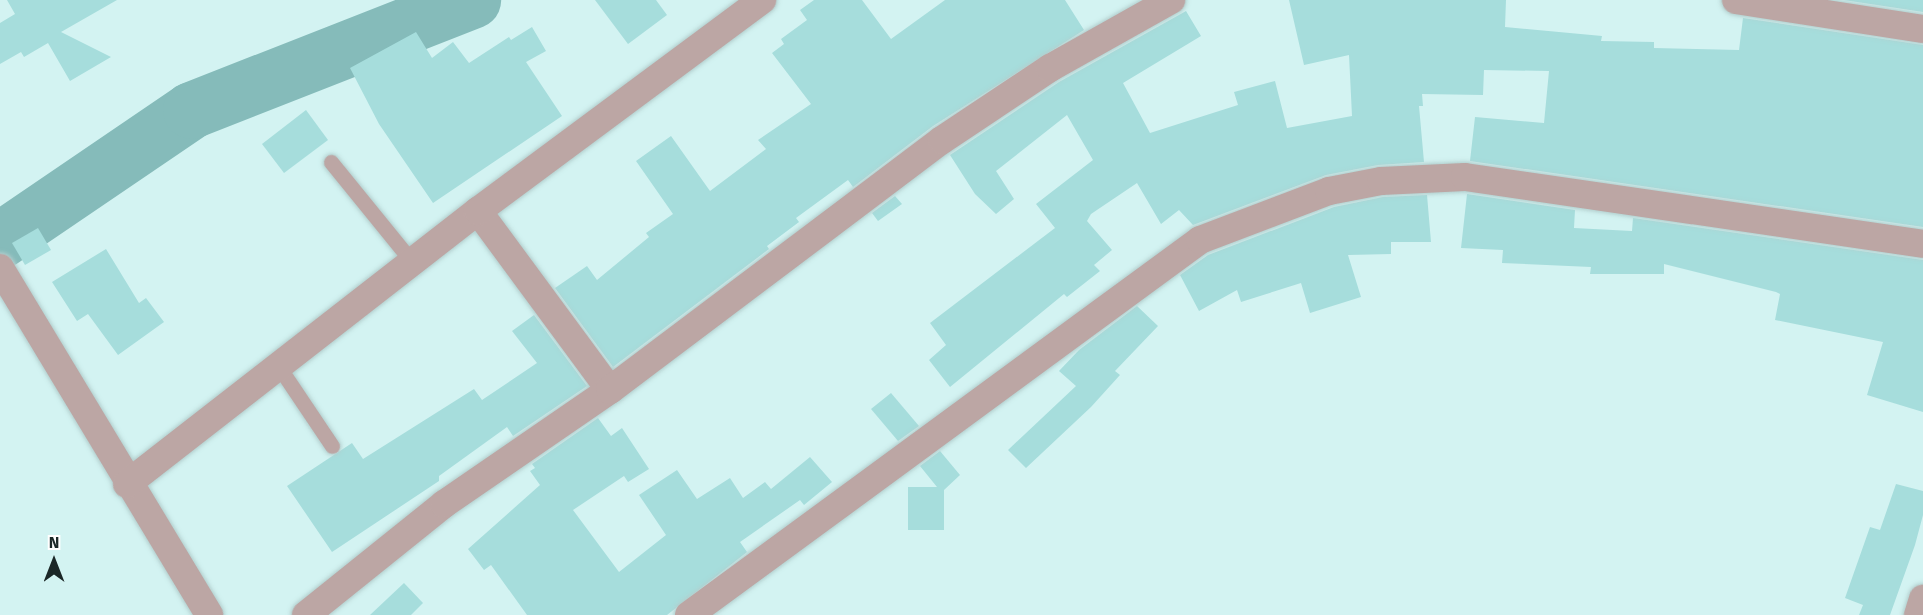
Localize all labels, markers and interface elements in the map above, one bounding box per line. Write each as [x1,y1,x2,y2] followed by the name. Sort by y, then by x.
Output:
[24,531,84,591] north arrow
[49,533,59,552] text: N

